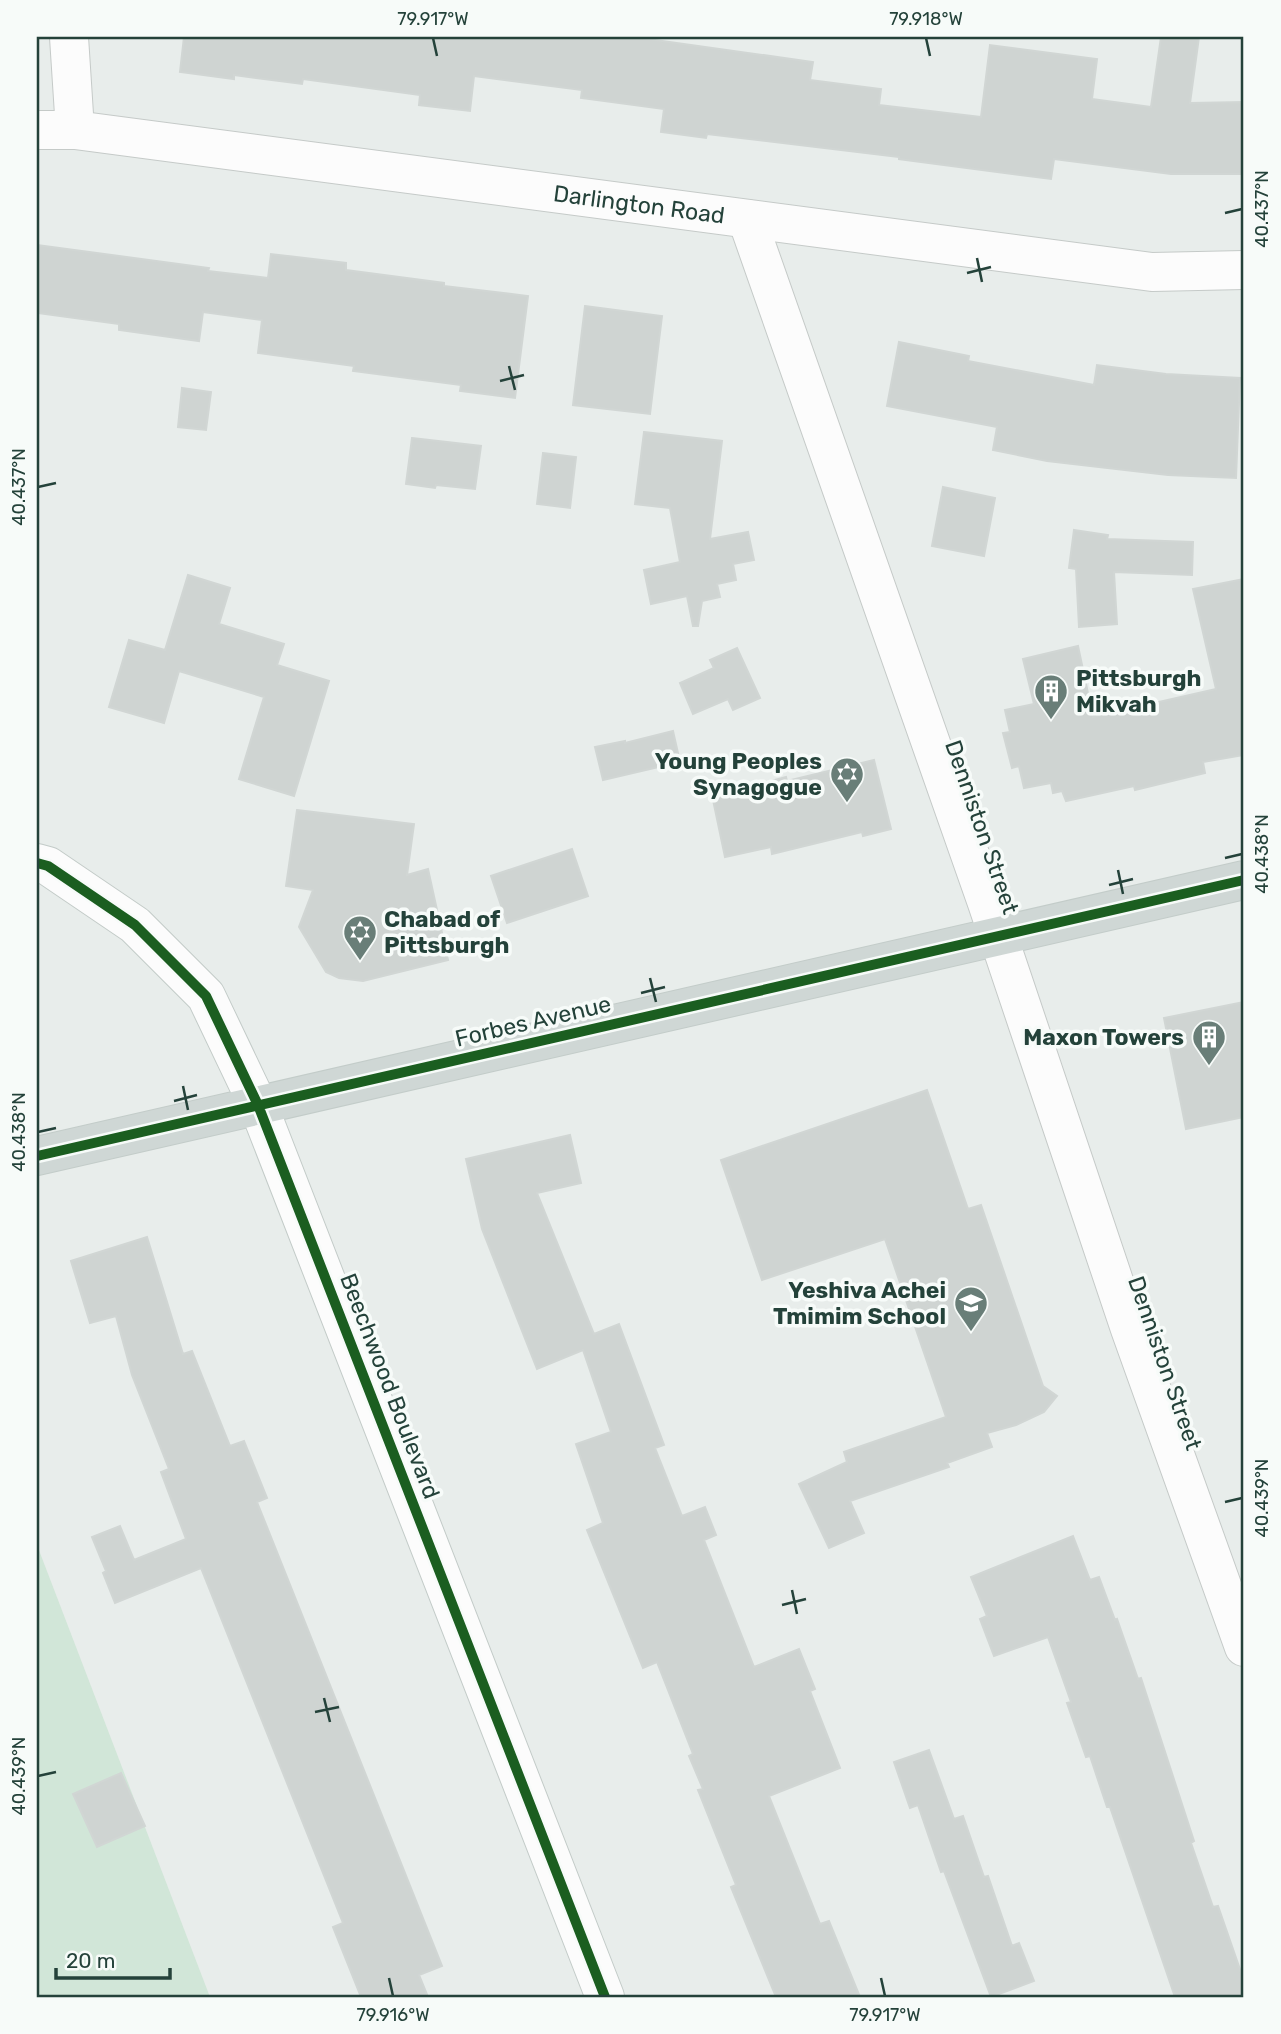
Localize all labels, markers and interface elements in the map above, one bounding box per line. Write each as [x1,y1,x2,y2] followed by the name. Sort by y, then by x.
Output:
[397,8,469,30] text: 79.917°W
[889,8,963,30] text: 79.918°W
[1251,170,1273,248] text: 40.437°N
[552,179,726,230] street label: Darlington Road
[8,448,30,526] text: 40.437°N
[1076,664,1201,718] place label: Pittsburgh Mikvah
[1032,672,1070,721] building icon: Pittsburgh Mikvah
[939,736,1025,918] street label: Denniston Street
[655,747,822,801] place label: Young Peoples Synagogue
[828,755,866,804] synagogue icon: Young Peoples Synagogue
[1251,814,1273,894] text: 40.438°N
[384,905,509,959] place label: Chabad of Pittsburgh
[341,913,379,962] synagogue icon: Chabad of Pittsburgh
[452,989,614,1053] street label: Forbes Avenue
[1190,1018,1228,1067] building icon: Maxon Towers
[1023,1023,1184,1051] place label: Maxon Towers
[8,1092,30,1172] text: 40.438°N
[334,1269,446,1503] street label: Beechwood Boulevard
[1122,1272,1208,1454] street label: Denniston Street
[773,1276,946,1330] place label: Yeshiva Achei Tmimim School
[952,1284,990,1333] school or university icon: Yeshiva Achei Tmimim School
[1251,1459,1273,1537] text: 40.439°N
[8,1737,30,1815] text: 40.439°N
[56,1936,170,1980] scale bar
[66,1948,115,1973] text: 20 m
[356,2004,430,2026] text: 79.916°W
[849,2004,921,2026] text: 79.917°W

